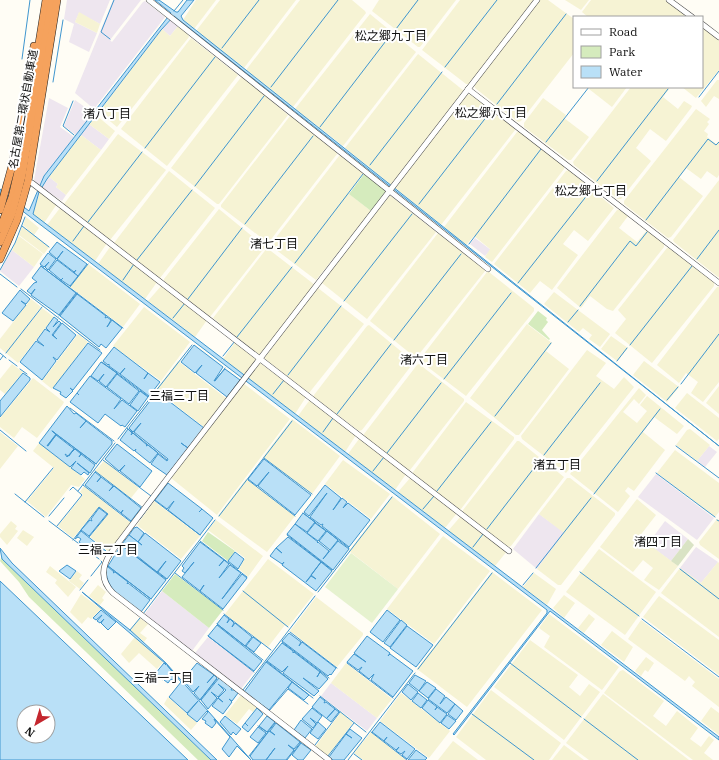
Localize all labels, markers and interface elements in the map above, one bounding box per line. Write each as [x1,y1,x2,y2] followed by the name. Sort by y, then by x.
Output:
[573,16,703,88] legend
[609,24,638,39] text: Road
[355,28,427,43] district label: 松之郷九丁目
[609,44,635,59] text: Park
[6,48,40,170] street label: 名古屋第二環状自動車道
[609,64,643,79] text: Water
[455,105,527,120] district label: 松之郷八丁目
[83,106,131,121] district label: 渚八丁目
[555,183,627,198] district label: 松之郷七丁目
[250,236,298,251] district label: 渚七丁目
[400,352,448,367] district label: 渚六丁目
[149,388,209,403] district label: 三福三丁目
[533,457,581,472] district label: 渚五丁目
[634,534,682,549] district label: 渚四丁目
[78,542,138,557] district label: 三福二丁目
[133,670,193,685] district label: 三福一丁目
[16,704,56,744] north arrow
[22,724,38,740] text: N

